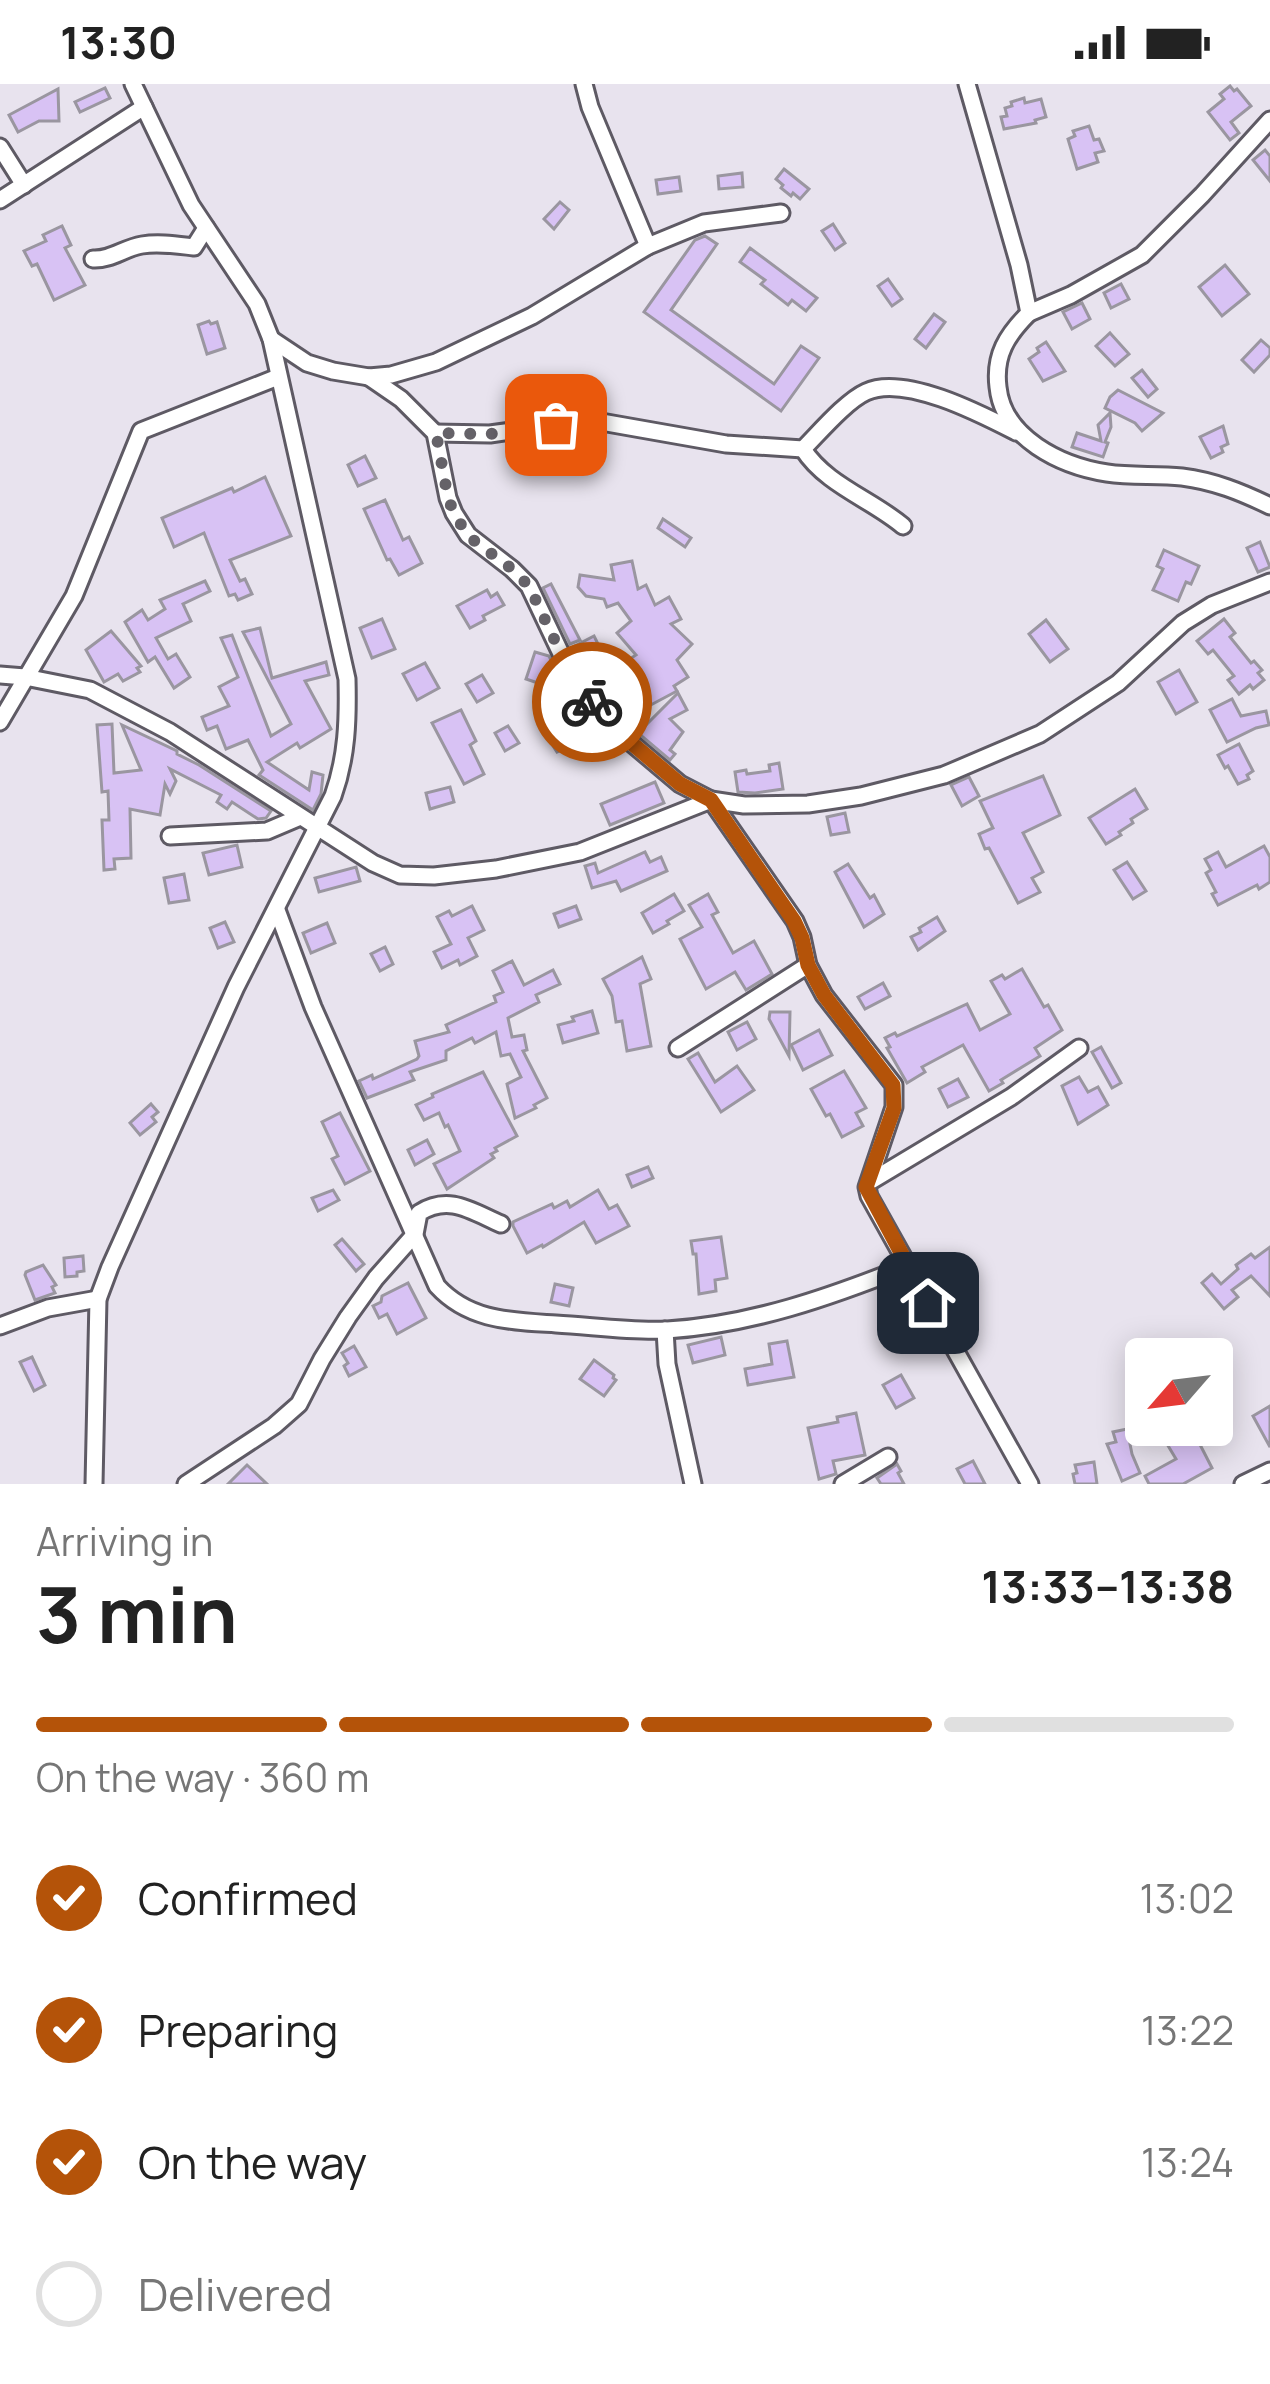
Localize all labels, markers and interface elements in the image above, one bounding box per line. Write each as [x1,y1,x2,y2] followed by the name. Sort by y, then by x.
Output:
[60,11,177,73] text: 13:30
[505,374,607,476] pin
[523,392,589,458] icon: bag
[532,642,652,762] courier
[559,669,625,735] icon: bike
[877,1252,979,1354] pin
[895,1270,961,1336] icon: home
[1125,1338,1233,1446] north arrow
[1125,1338,1233,1446] map controls
[36,1514,213,1568] text: Arriving in
[981,1555,1234,1617] text: 13:33–13:38
[36,1560,238,1666] text: 3 min
[36,1750,369,1804] text: On the way · 360 m
[36,1865,102,1931] icon: check
[138,1867,358,1929] text: Confirmed
[1140,1871,1234,1925] text: 13:02
[36,1997,102,2063] icon: check
[138,1999,338,2061] text: Preparing
[1141,2003,1234,2057] text: 13:22
[36,2129,102,2195] icon: check
[138,2131,367,2193] text: On the way
[1141,2135,1234,2189] text: 13:24
[138,2263,333,2325] text: Delivered

